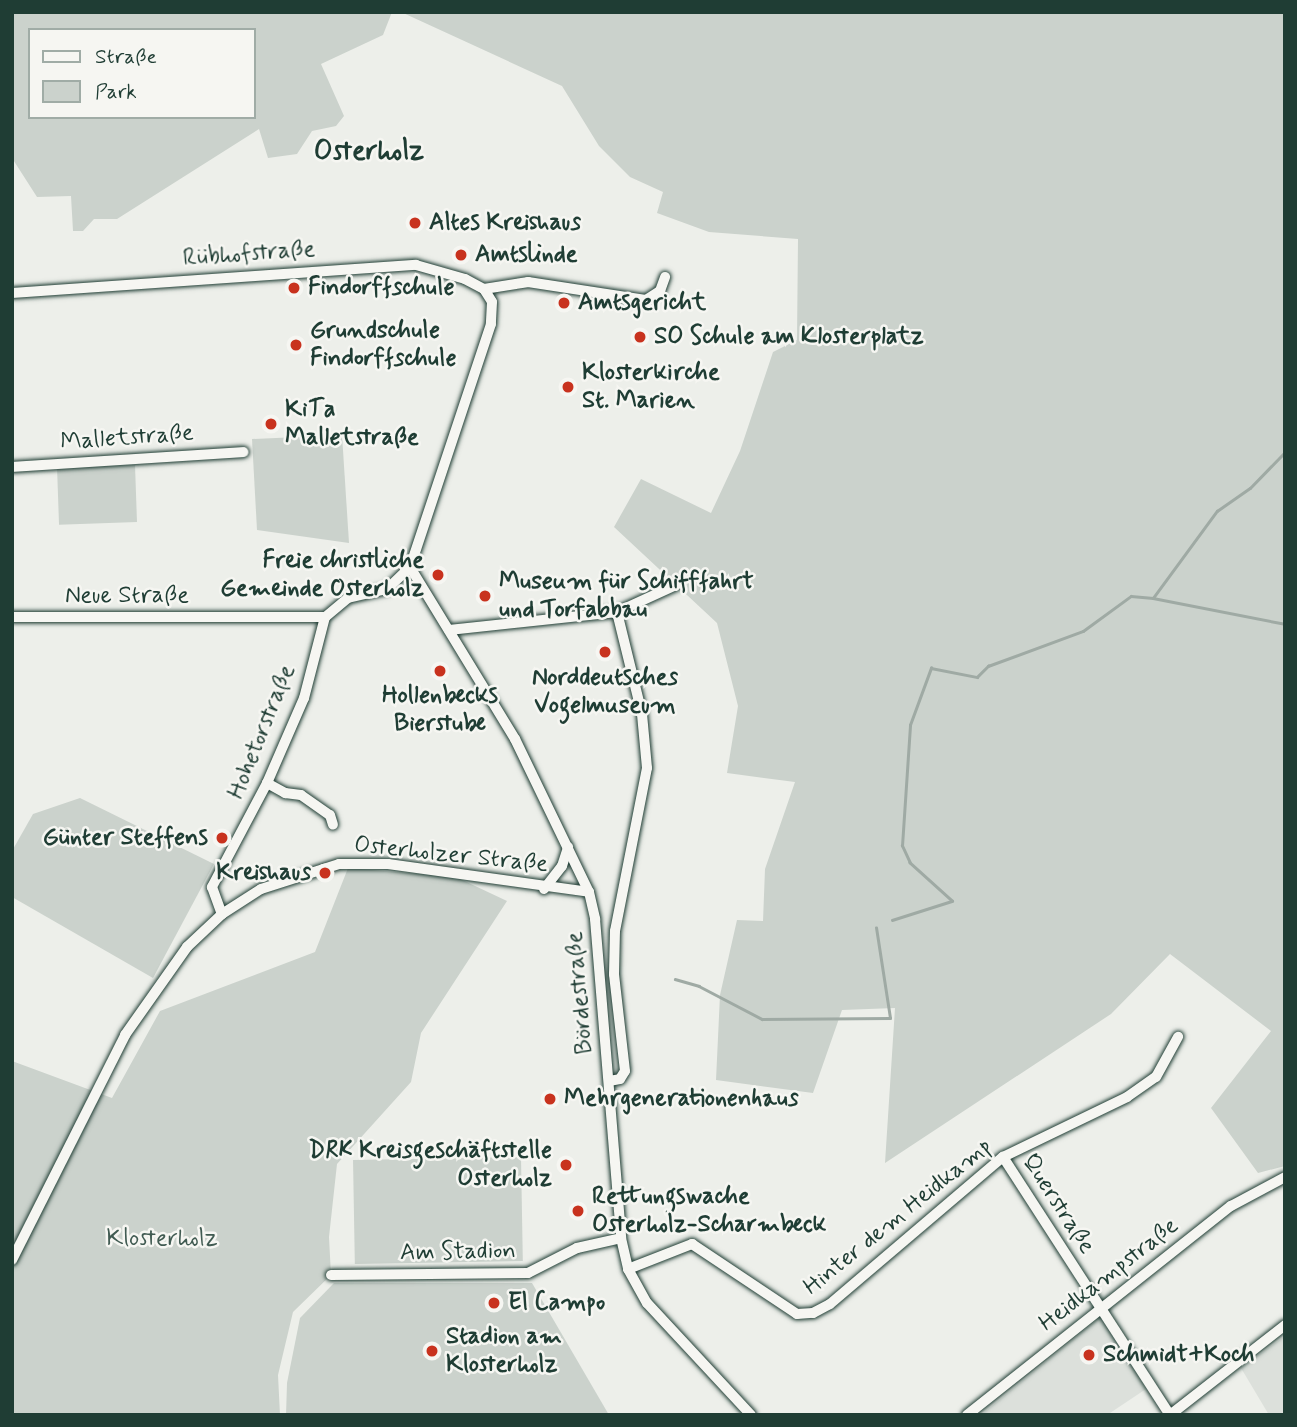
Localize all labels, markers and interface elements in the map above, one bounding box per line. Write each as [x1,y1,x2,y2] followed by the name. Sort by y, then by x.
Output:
[28,28,256,119] legend
[95,43,157,71] text: Straße
[95,78,137,106] text: Park
[314,135,424,169] district label: Osterholz
[429,209,581,237] place label: Altes Kreishaus
[407,215,423,231] marker: Altes Kreishaus
[182,235,316,273] street label: Rübhofstraße
[475,241,578,269] place label: Amtslinde
[453,247,469,263] marker: Amtslinde
[308,274,455,302] place label: Findorffschule
[286,280,302,296] marker: Findorffschule
[578,289,706,317] place label: Amtsgericht
[556,295,572,311] marker: Amtsgericht
[310,317,457,373] place label: Grundschule Findorffschule
[654,323,924,351] place label: SO Schule am Klosterplatz
[632,329,648,345] marker: SO Schule am Klosterplatz
[288,337,304,353] marker: Grundschule Findorffschule
[582,359,720,415] place label: Klosterkirche St. Marien
[560,379,576,395] marker: Klosterkirche St. Marien
[285,396,419,452] place label: KiTa Malletstraße
[263,416,279,432] marker: KiTa Malletstraße
[59,419,195,457] street label: Malletstraße
[220,547,424,603] place label: Freie christliche Gemeinde Osterholz
[430,567,446,583] marker: Freie christliche Gemeinde Osterholz
[499,568,755,624] place label: Museum für Schifffahrt und Torfabbau
[65,582,189,610] street label: Neue Straße
[477,588,493,604] marker: Museum für Schifffahrt und Torfabbau
[597,644,613,660] marker: Norddeutsches Vogelmuseum
[222,661,302,803] street label: Hohetorstraße
[432,663,448,679] marker: Hollenbecks Bierstube
[532,664,678,720] place label: Norddeutsches Vogelmuseum
[382,682,498,738] place label: Hollenbecks Bierstube
[43,824,208,852] place label: Günter Steffens
[214,830,230,846] marker: Günter Steffens
[353,830,549,880] street label: Osterholzer Straße
[216,859,311,887] place label: Kreishaus
[317,865,333,881] marker: Kreishaus
[560,930,600,1056] street label: Bördestraße
[564,1085,798,1113] place label: Mehrgenerationenhaus
[542,1091,558,1107] marker: Mehrgenerationenhaus
[800,1133,996,1301] street label: Hinter dem Heidkamp
[309,1137,552,1193] place label: DRK Kreisgeschäftstelle Osterholz
[1015,1149,1101,1259] street label: Querstraße
[558,1157,574,1173] marker: DRK Kreisgeschäftstelle Osterholz
[592,1183,826,1239] place label: Rettungswache Osterholz-Scharmbeck
[570,1203,586,1219] marker: Rettungswache Osterholz-Scharmbeck
[1034,1212,1184,1338] street label: Heidkampstraße
[106,1225,218,1253] park label: Klosterholz
[400,1237,516,1267] street label: Am Stadion
[508,1289,606,1317] place label: El Campo
[486,1295,502,1311] marker: El Campo
[446,1323,558,1379] place label: Stadion am Klosterholz
[1103,1341,1255,1369] place label: Schmidt+Koch
[424,1343,440,1359] marker: Stadion am Klosterholz
[1081,1347,1097,1363] marker: Schmidt+Koch

